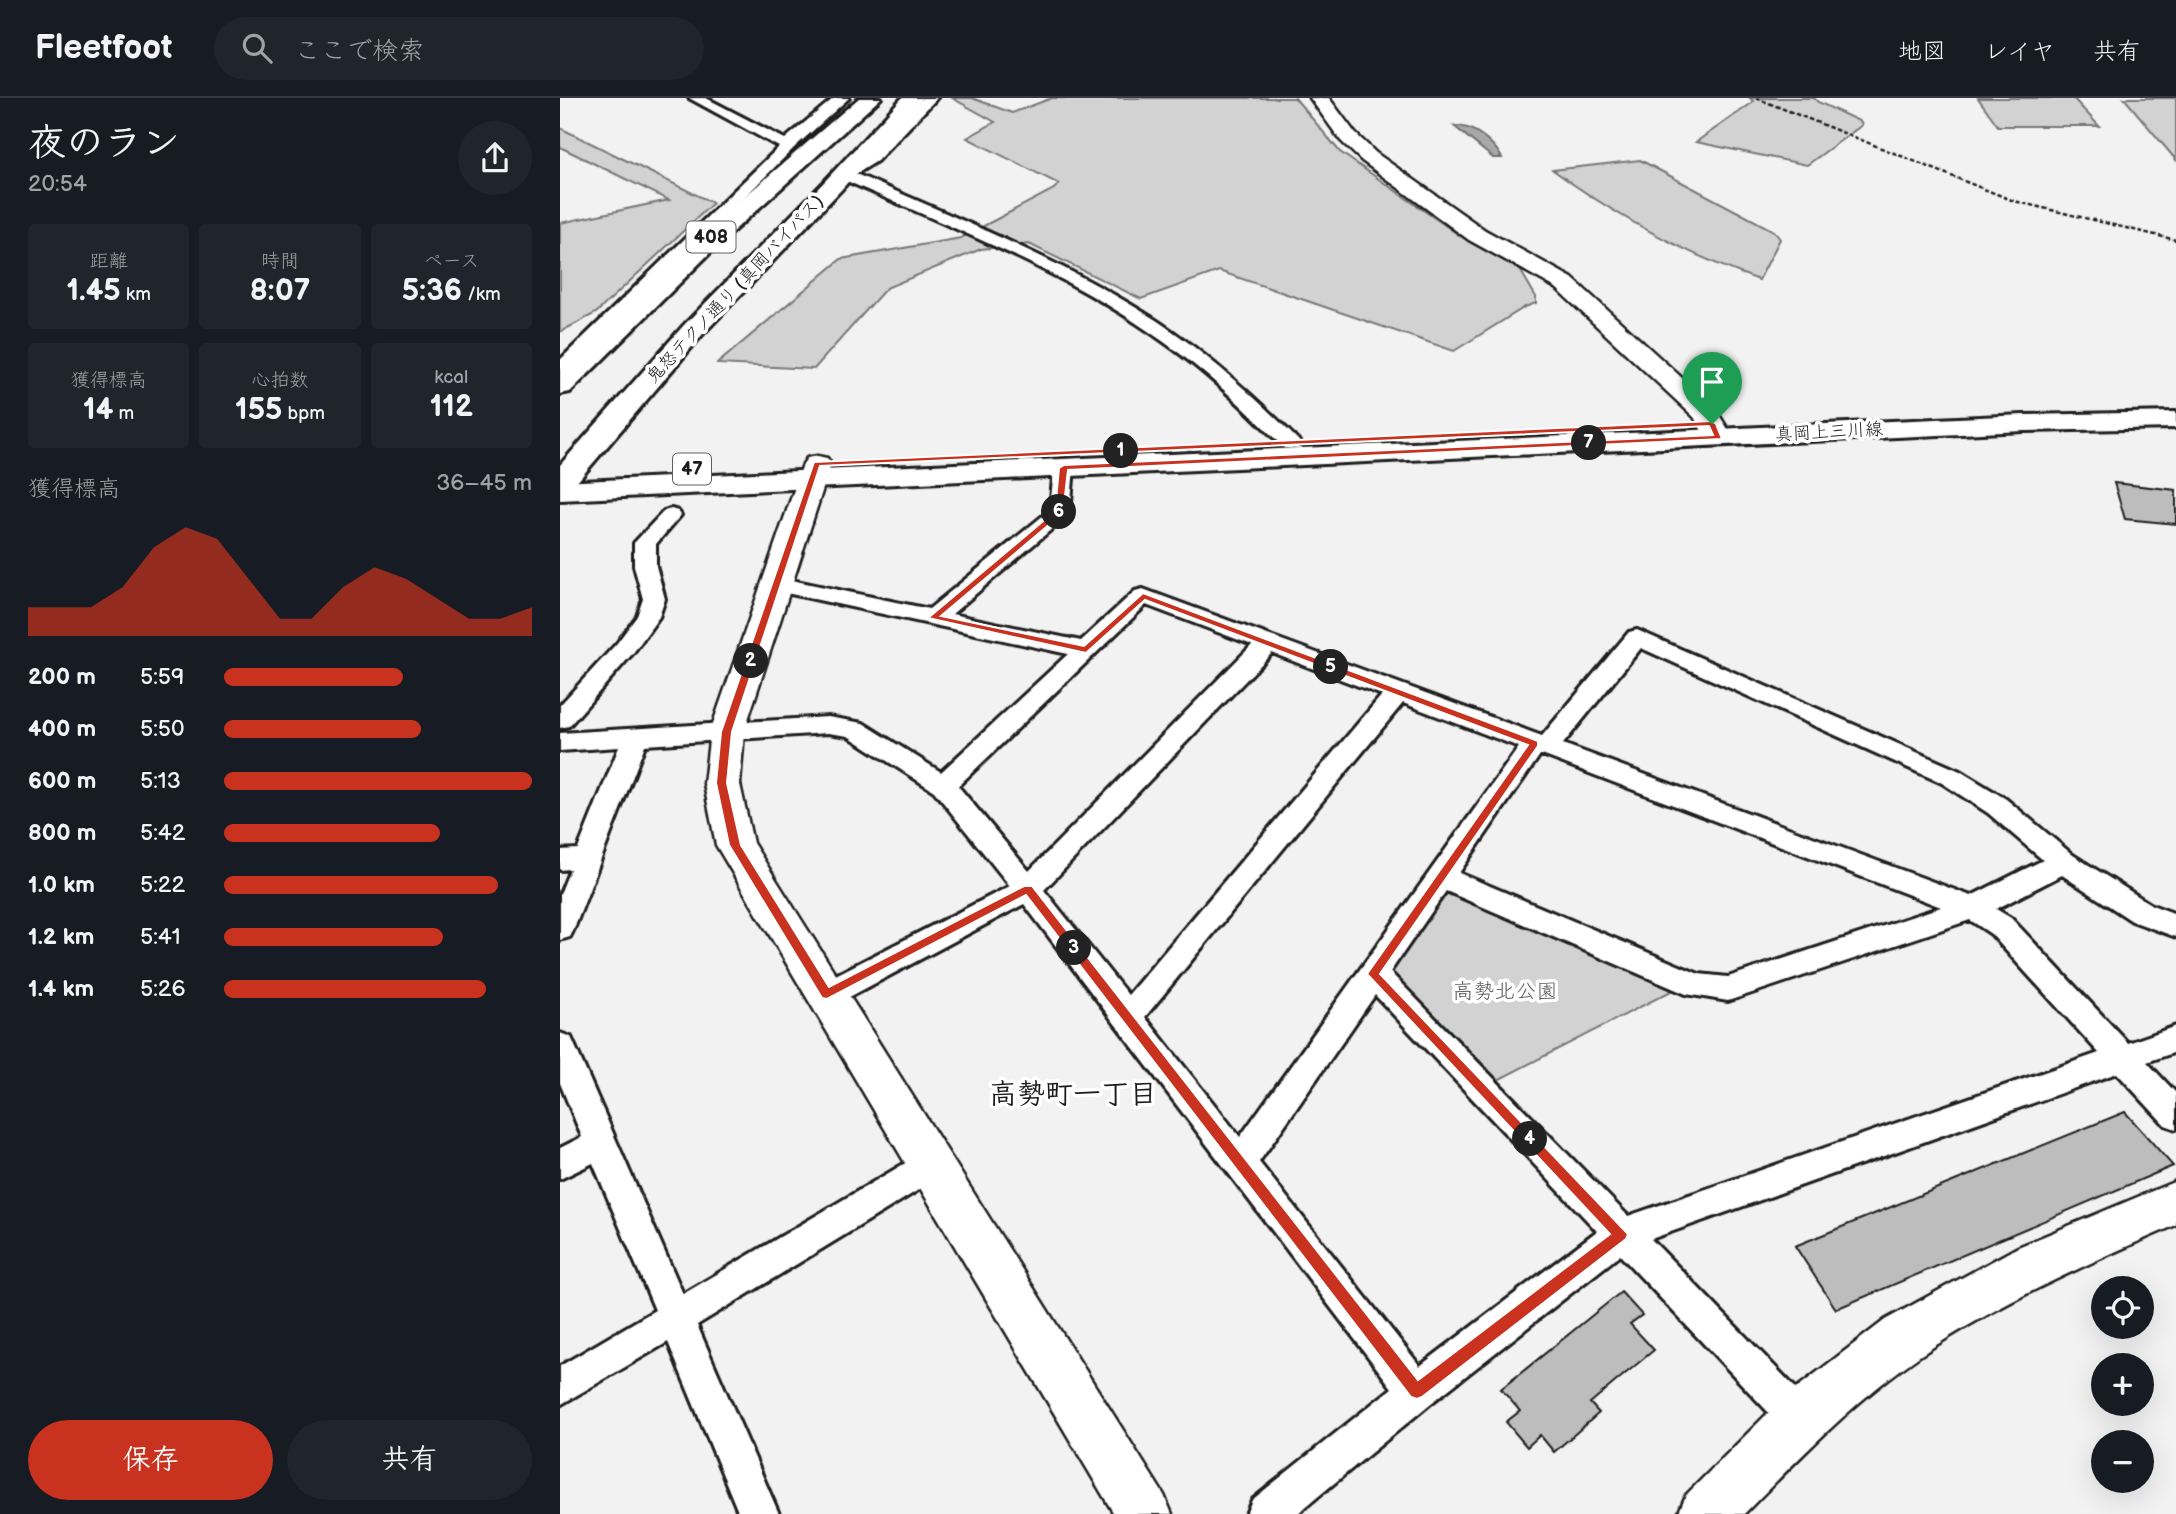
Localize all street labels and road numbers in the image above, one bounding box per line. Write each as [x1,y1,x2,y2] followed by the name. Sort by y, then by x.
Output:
[642,191,828,387] street label: 鬼怒テクノ通り (真岡バイパス)
[687,222,736,252] road number: 408
[1775,419,1883,445] street label: 真岡上三川線
[673,454,711,484] road number: 47

